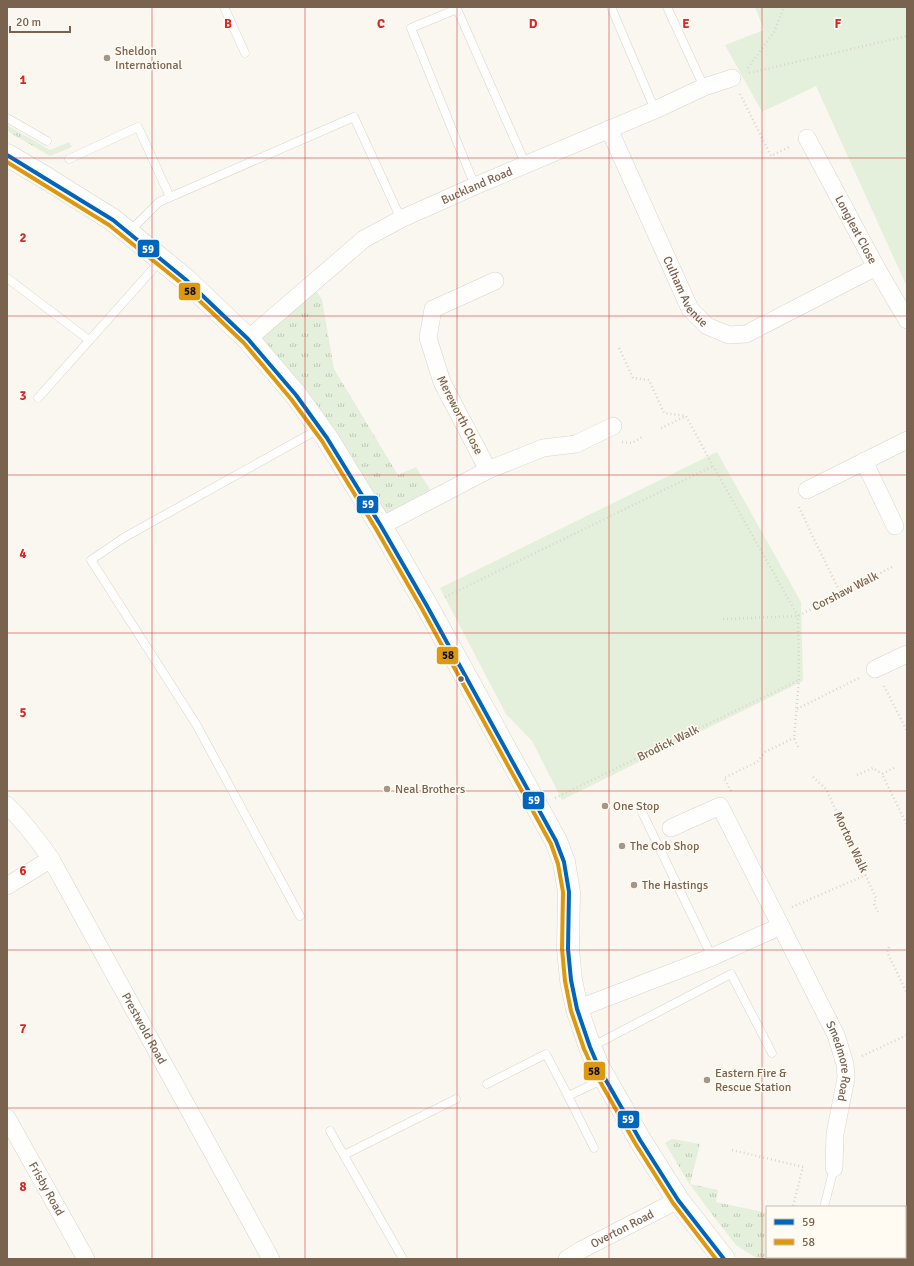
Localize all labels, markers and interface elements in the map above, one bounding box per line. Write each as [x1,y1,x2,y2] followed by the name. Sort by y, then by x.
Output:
[10,8,70,34] scale bar
[16,15,41,30] text: 20 m
[224,16,232,32] text: B
[377,16,385,32] text: C
[529,16,538,32] text: D
[682,16,690,32] text: E
[835,16,842,32] text: F
[115,44,182,73] place label: Sheldon International
[102,53,112,63] marker: Sheldon International
[19,72,27,88] text: 1
[439,164,515,208] street label: Buckland Road
[831,193,880,267] street label: Longleat Close
[19,230,27,246] text: 2
[137,239,160,258] line badge: 59
[142,243,154,256] text: 59
[659,254,711,331] street label: Culham Avenue
[178,282,201,301] line badge: 58
[184,285,196,298] text: 58
[433,373,486,457] street label: Mereworth Close
[19,388,27,404] text: 3
[356,495,379,514] line badge: 59
[362,498,374,511] text: 59
[19,546,27,562] text: 4
[810,568,881,615] street label: Corshaw Walk
[436,646,459,665] line badge: 58
[442,649,454,662] text: 58
[456,674,466,684] unlabelled marker
[19,705,27,721] text: 5
[635,722,702,765] street label: Brodick Walk
[395,782,465,797] place label: Neal Brothers
[382,784,392,794] marker: Neal Brothers
[522,791,545,810] line badge: 59
[528,794,540,807] text: 59
[613,799,659,814] place label: One Stop
[600,801,610,811] marker: One Stop
[830,809,871,875] street label: Morton Walk
[630,839,699,854] place label: The Cob Shop
[617,841,627,851] marker: The Cob Shop
[19,863,27,879] text: 6
[642,878,708,893] place label: The Hastings
[629,880,639,890] marker: The Hastings
[118,990,169,1067] street label: Prestwold Road
[822,1019,853,1103] street label: Smedmore Road
[19,1021,27,1037] text: 7
[583,1061,606,1081] line badge: 58
[588,1065,600,1078] text: 58
[715,1066,791,1095] place label: Eastern Fire & Rescue Station
[702,1075,712,1085] marker: Eastern Fire & Rescue Station
[617,1110,640,1129] line badge: 59
[622,1113,634,1126] text: 59
[25,1159,67,1219] street label: Frisby Road
[19,1179,27,1195] text: 8
[766,1206,906,1258] legend
[588,1207,657,1252] street label: Overton Road
[802,1215,815,1230] text: 59
[802,1235,815,1250] text: 58

